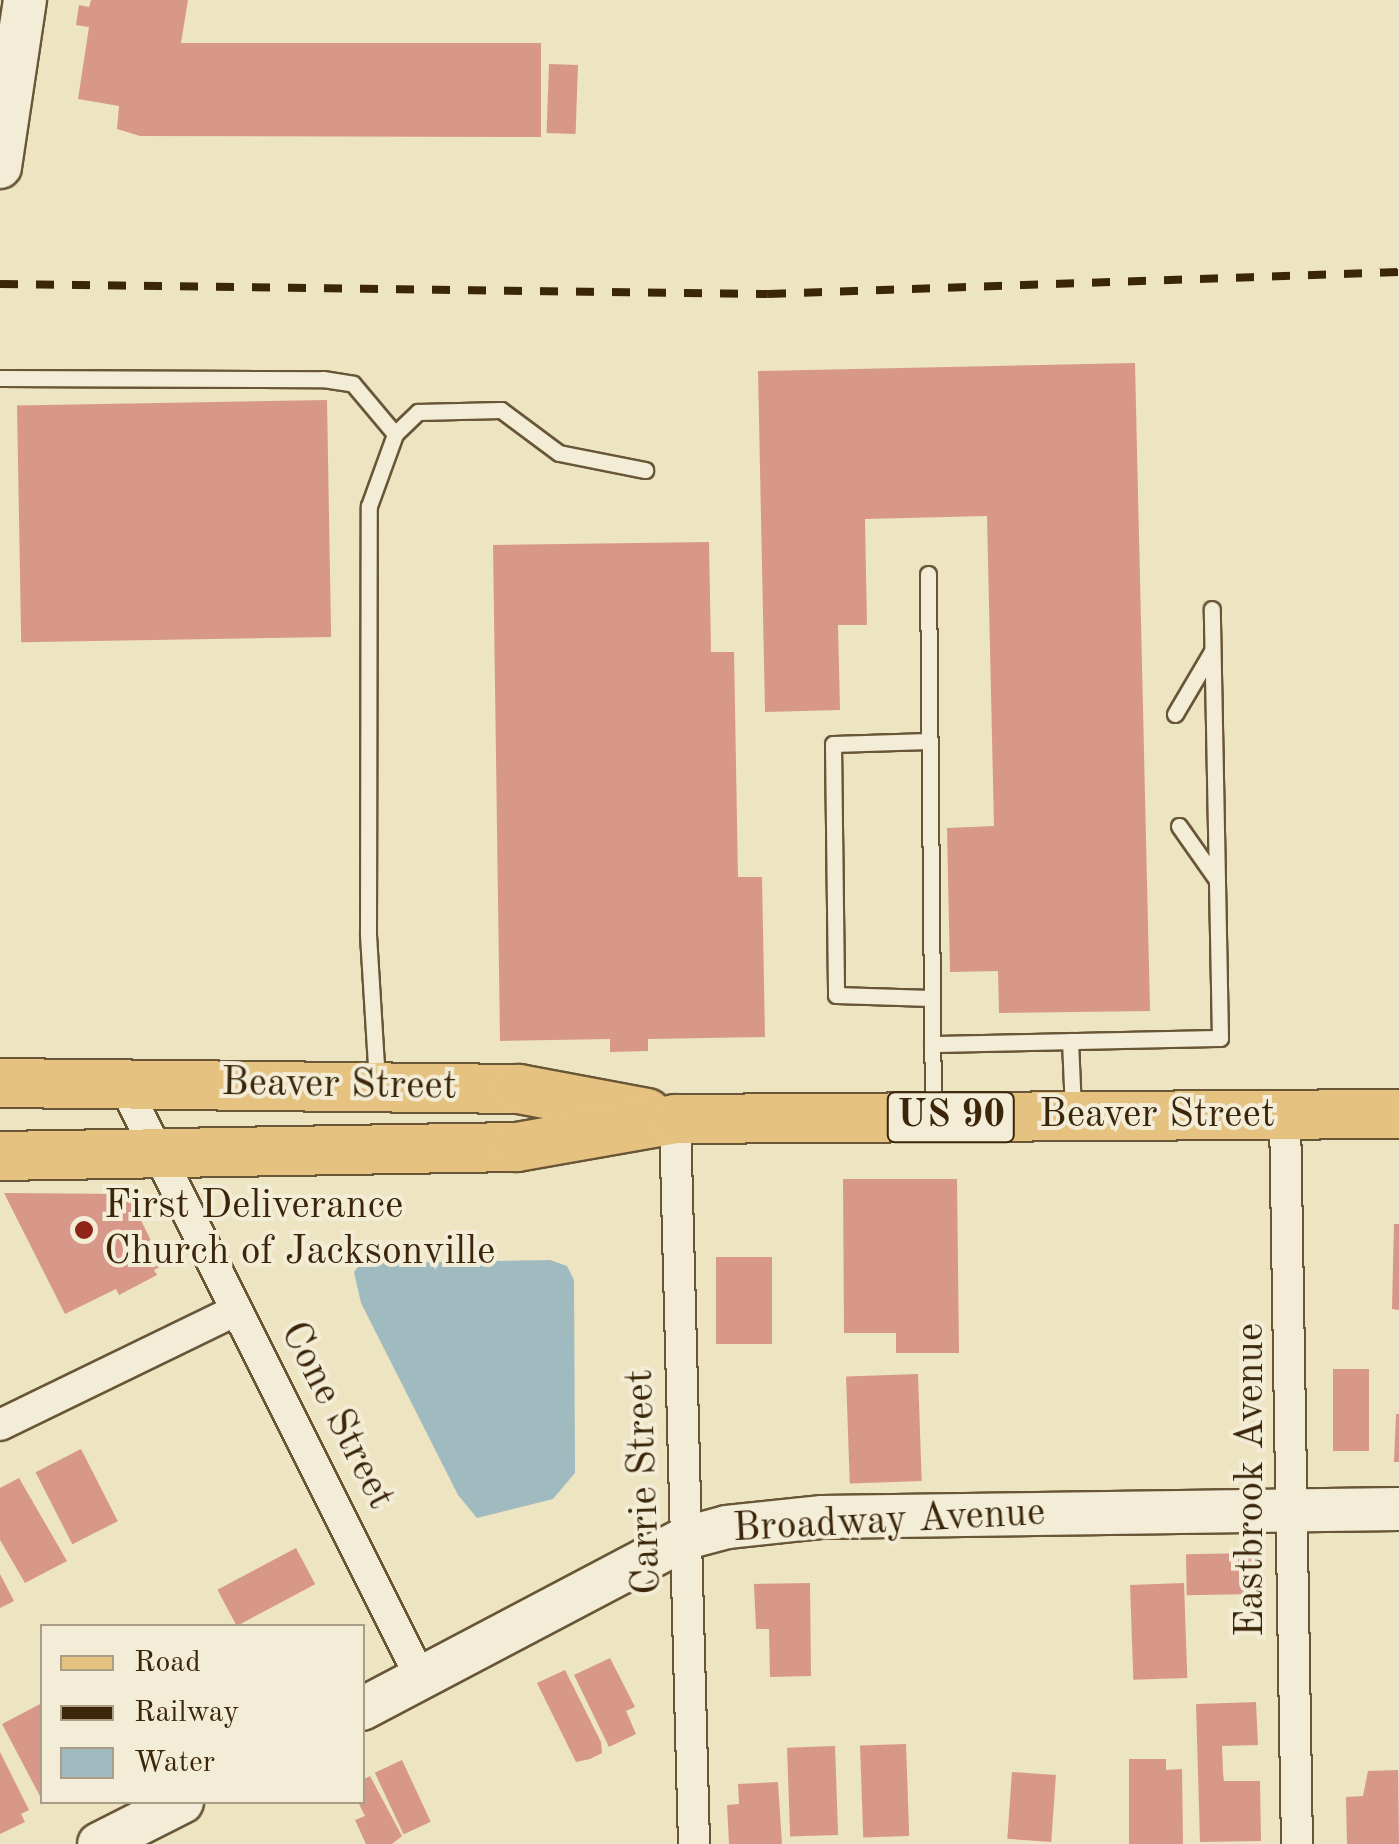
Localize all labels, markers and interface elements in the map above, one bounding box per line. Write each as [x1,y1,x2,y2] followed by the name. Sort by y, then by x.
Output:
[221,1060,457,1112] street label: Beaver Street
[886,1084,1016,1150] road number: US 90
[1039,1092,1275,1140] street label: Beaver Street
[104,1183,495,1277] place label: First Deliverance Church of Jacksonville
[73,1219,95,1241] marker: First Deliverance Church of Jacksonville
[268,1314,404,1518] street label: Cone Street
[1228,1323,1276,1637] street label: Eastbrook Avenue
[617,1368,673,1596] street label: Carrie Street
[732,1490,1046,1554] street label: Broadway Avenue
[40,1624,365,1804] legend
[134,1648,201,1678] text: Road
[134,1698,239,1728] text: Railway
[134,1748,215,1778] text: Water

